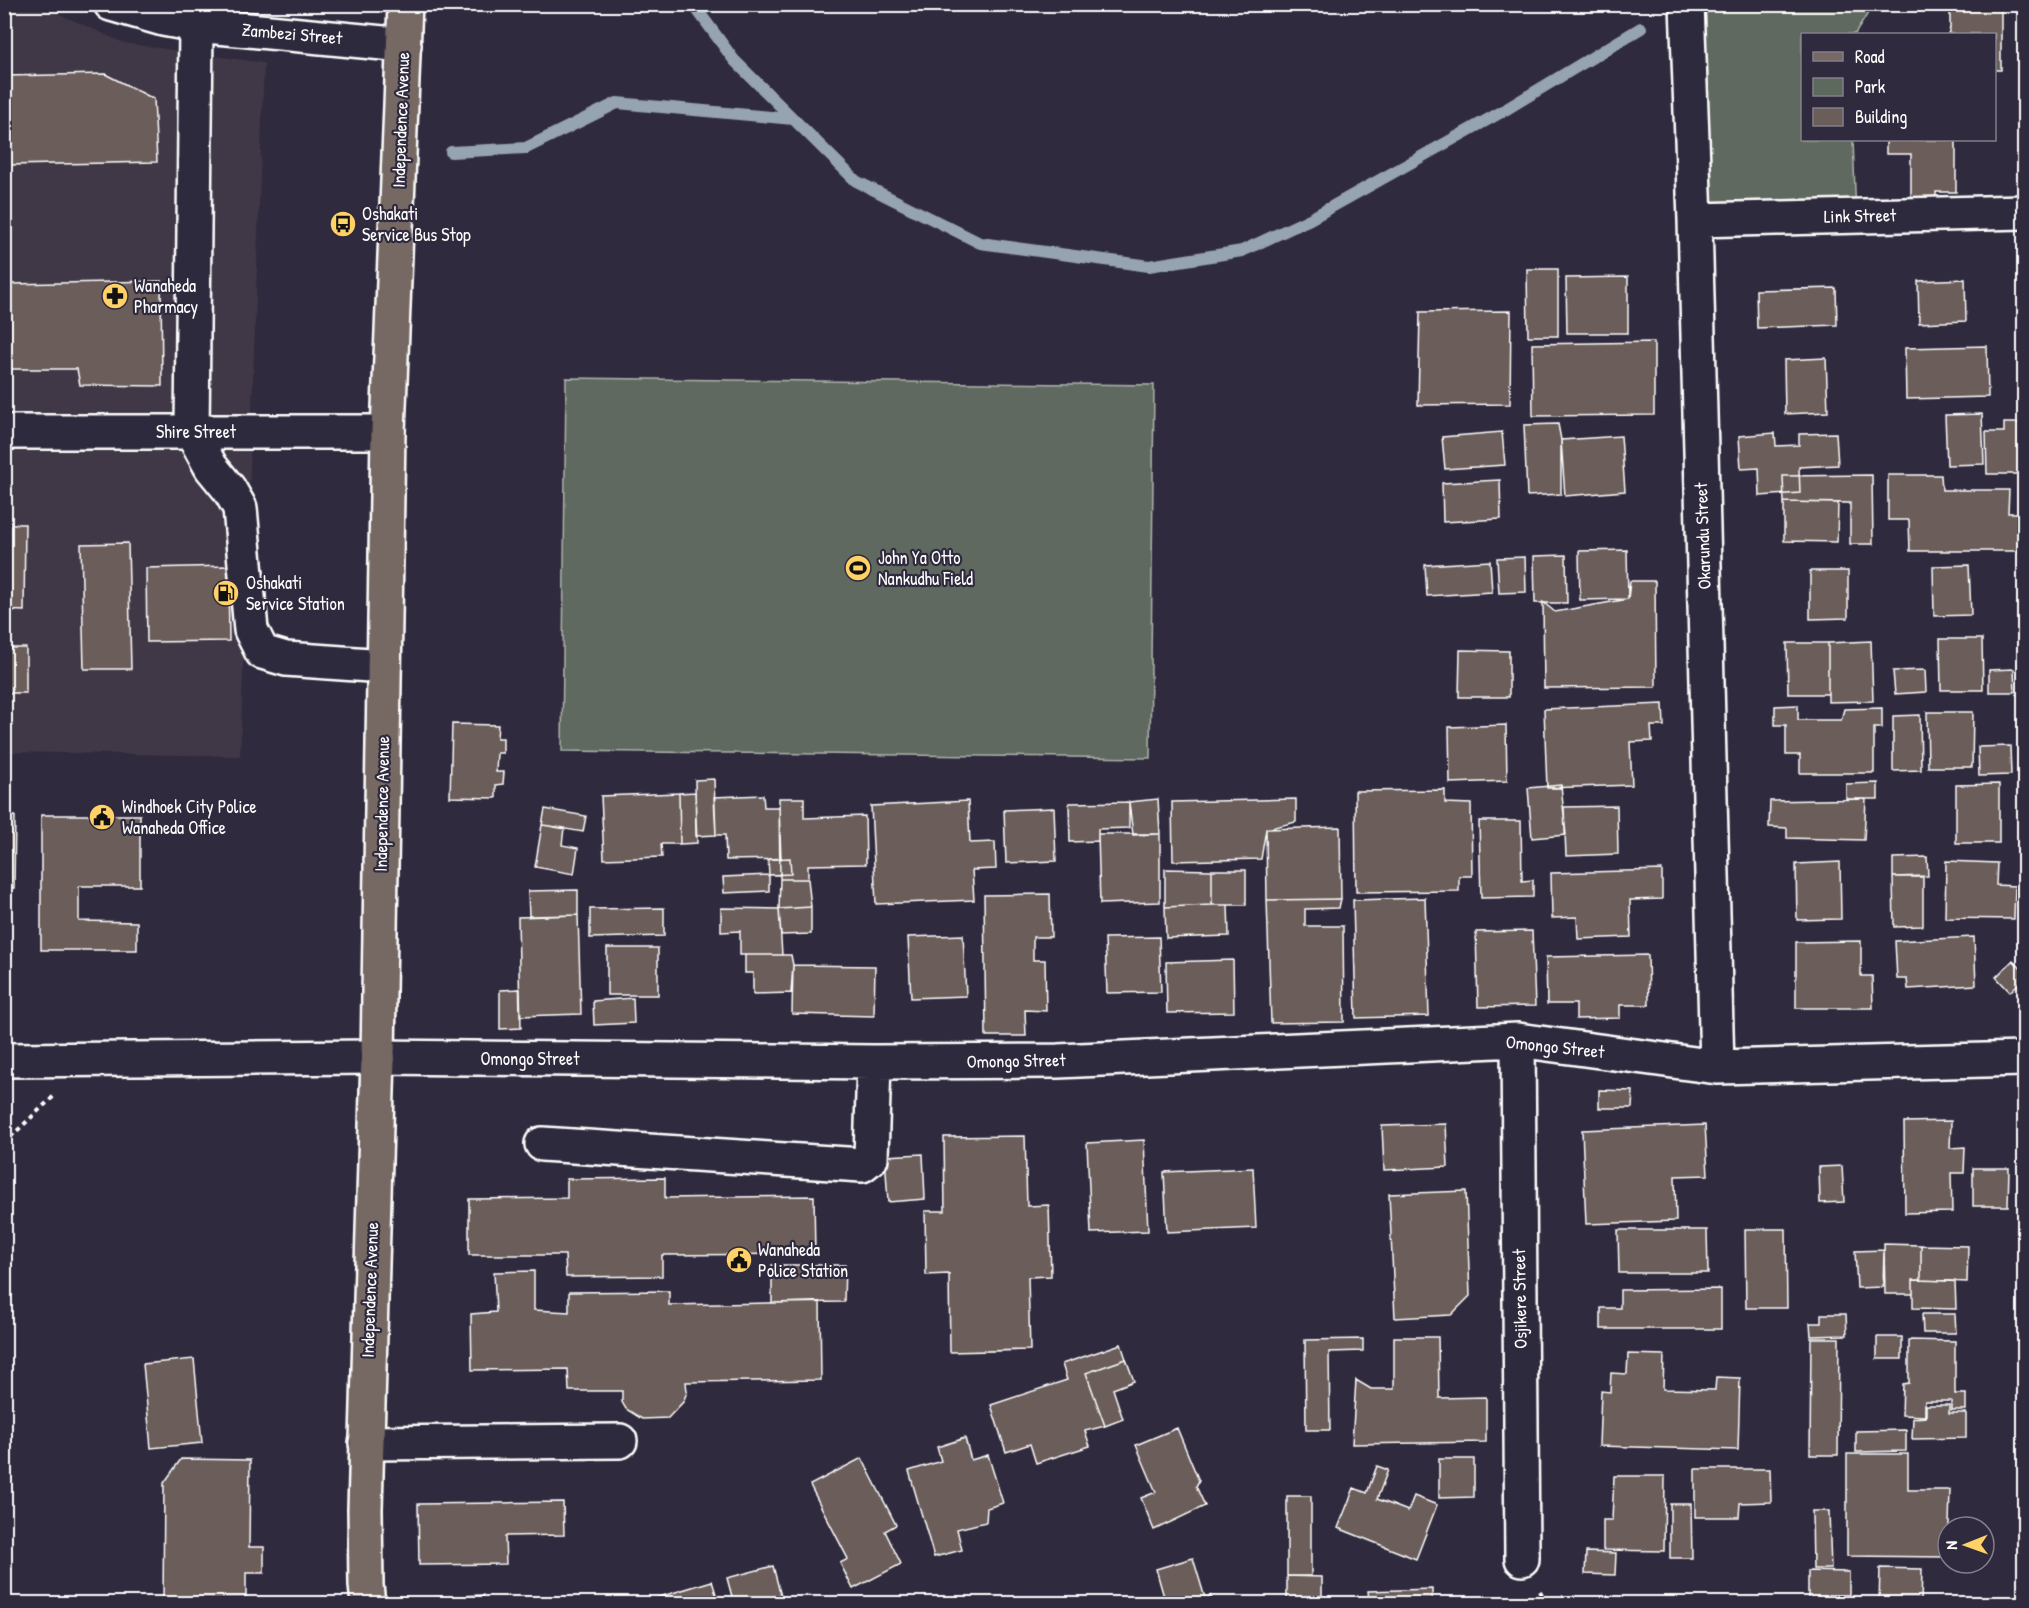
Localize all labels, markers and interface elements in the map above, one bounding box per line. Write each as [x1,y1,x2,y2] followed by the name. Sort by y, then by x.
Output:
[241,17,344,50] street label: Zambezi Street
[1801,33,1996,141] legend
[1855,44,1885,69] text: Road
[386,52,415,188] street label: Independence Avenue
[1855,74,1886,99] text: Park
[1855,104,1907,129] text: Building
[362,201,471,247] place label: Oshakati Service Bus Stop
[1824,202,1897,229] street label: Link Street
[328,209,358,239] bus stop icon: Oshakati Service Bus Stop
[134,273,198,319] place label: Wanaheda Pharmacy
[100,281,130,311] pharmacy icon: Wanaheda Pharmacy
[156,419,237,444] street label: Shire Street
[1688,481,1717,590] street label: Okarundu Street
[878,545,973,591] place label: John Ya Otto Nankudhu Field
[843,553,873,583] sports icon: John Ya Otto Nankudhu Field
[246,570,345,616] place label: Oshakati Service Station
[211,578,241,608] fuel station icon: Oshakati Service Station
[368,736,395,872] street label: Independence Avenue
[122,794,257,840] place label: Windhoek City Police Wanaheda Office
[87,802,117,832] public building icon: Windhoek City Police Wanaheda Office
[1505,1029,1606,1064] street label: Omongo Street
[481,1046,580,1071] street label: Omongo Street
[966,1047,1066,1074] street label: Omongo Street
[355,1222,384,1358] street label: Independence Avenue
[758,1237,848,1283] place label: Wanaheda Police Station
[724,1245,754,1275] public building icon: Wanaheda Police Station
[1506,1248,1533,1349] street label: Osjikere Street
[1936,1515,1996,1575] north arrow
[1940,1540,1962,1550] text: N

